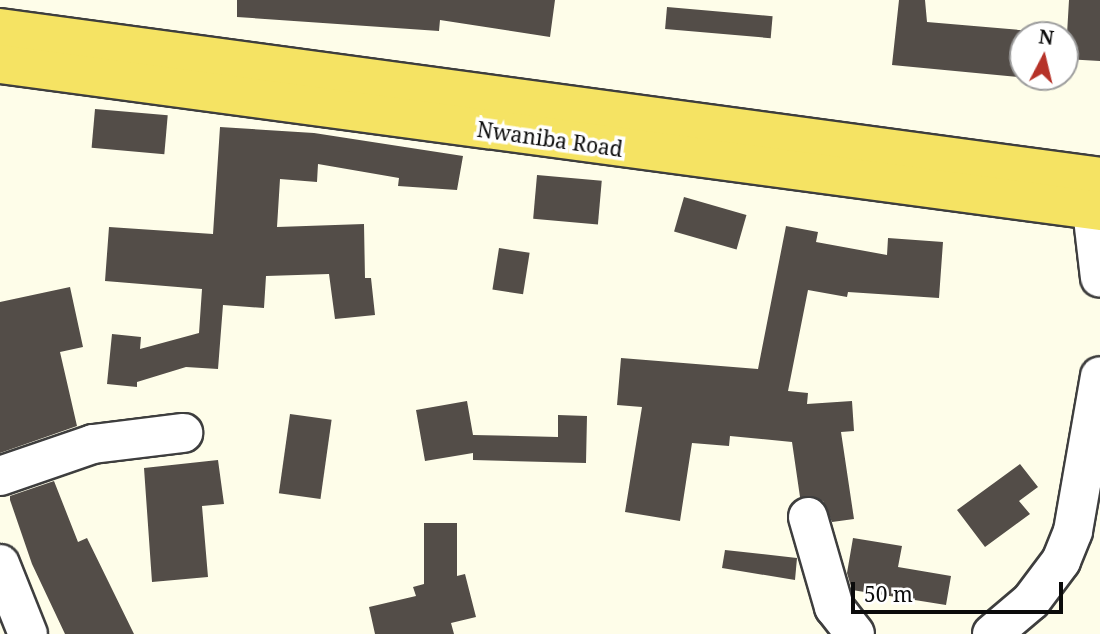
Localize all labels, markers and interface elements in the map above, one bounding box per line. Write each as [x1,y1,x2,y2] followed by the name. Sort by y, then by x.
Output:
[1009,21,1079,91] north arrow
[1037,23,1055,51] text: N
[475,116,625,162] street label: Nwaniba Road
[855,568,1067,612] scale bar
[864,580,913,608] text: 50 m

